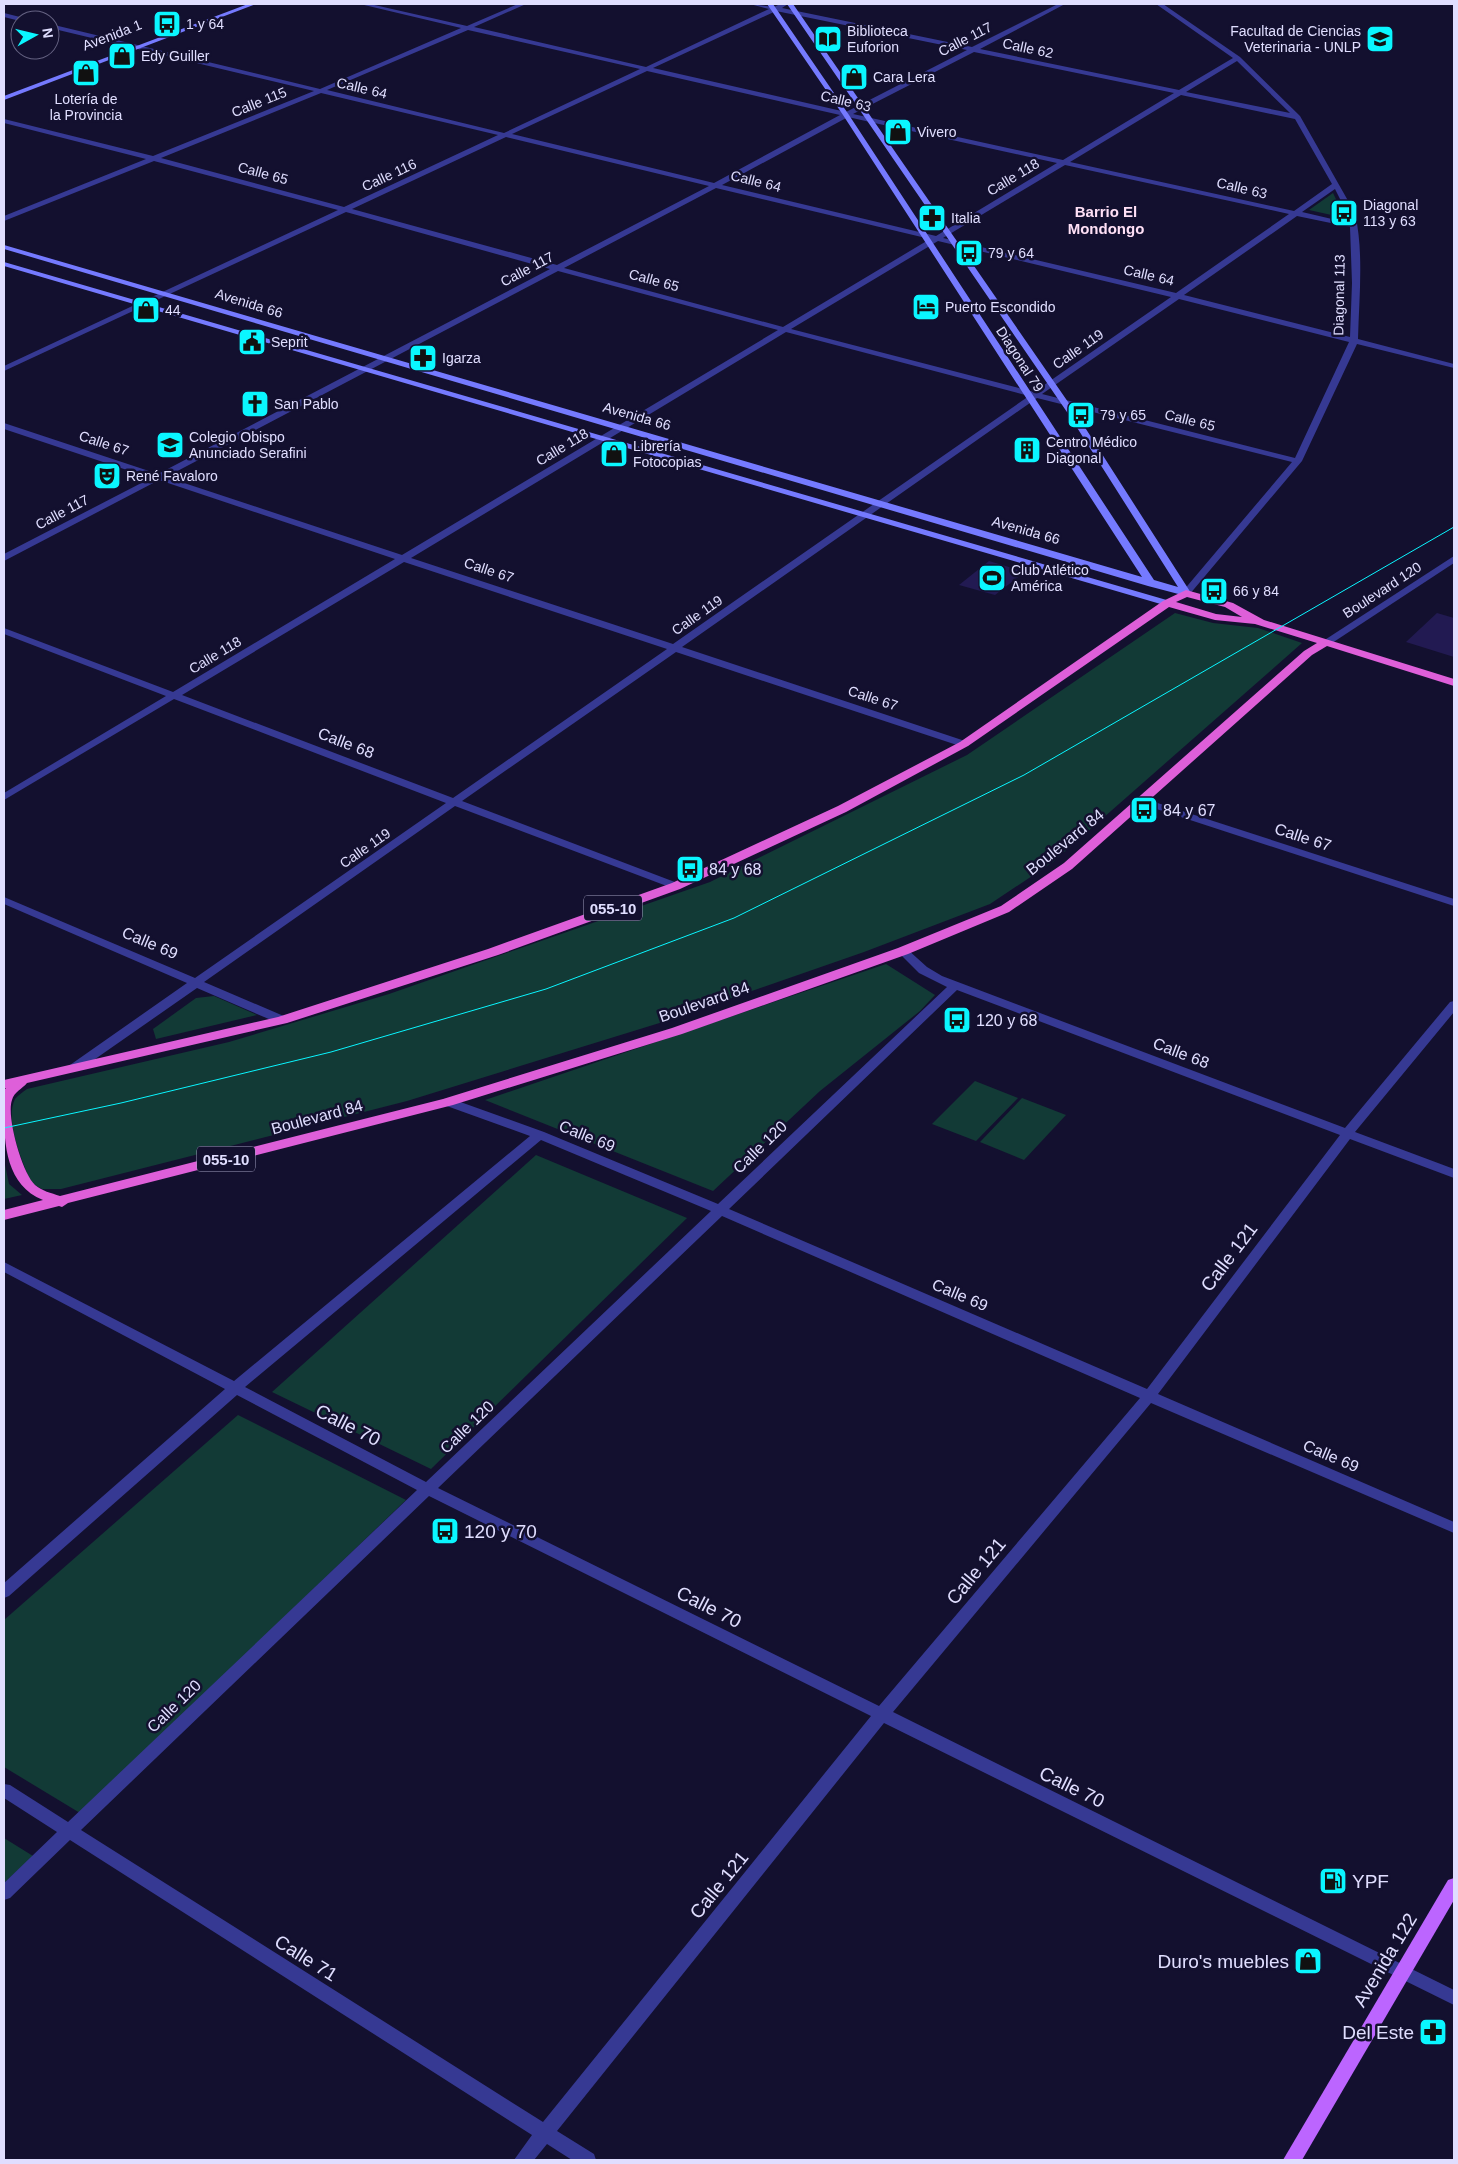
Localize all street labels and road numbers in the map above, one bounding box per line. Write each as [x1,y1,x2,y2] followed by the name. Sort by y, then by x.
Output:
[80,16,144,54] street label: Avenida 1
[935,19,995,59] street label: Calle 117
[1001,35,1055,61] street label: Calle 62
[335,74,389,102] street label: Calle 64
[229,84,289,120] street label: Calle 115
[819,87,873,115] street label: Calle 63
[359,155,419,195] street label: Calle 116
[984,155,1042,199] street label: Calle 118
[236,159,290,187] street label: Calle 65
[729,167,783,195] street label: Calle 64
[1215,174,1269,202] street label: Calle 63
[498,248,557,290] street label: Calle 117
[1330,254,1348,336] street label: Diagonal 113
[1122,261,1176,289] street label: Calle 64
[627,266,681,294] street label: Calle 65
[213,285,285,321] street label: Avenida 66
[993,323,1047,395] street label: Diagonal 79
[1050,326,1107,372] street label: Calle 119
[601,399,673,433] street label: Avenida 66
[1163,406,1217,434] street label: Calle 65
[533,425,591,469] street label: Calle 118
[77,427,131,459] street label: Calle 67
[33,491,92,533] street label: Calle 117
[990,513,1062,547] street label: Avenida 66
[462,554,516,586] street label: Calle 67
[1340,559,1424,621] street label: Boulevard 120
[669,592,726,638] street label: Calle 119
[186,633,244,677] street label: Calle 118
[846,682,900,714] street label: Calle 67
[316,725,377,761] street label: Calle 68
[1023,806,1107,878] street label: Boulevard 84
[1272,820,1334,854] street label: Calle 67
[337,825,394,871] street label: Calle 119
[584,896,642,920] road number: 055-10
[120,924,180,962] street label: Calle 69
[657,979,751,1025] street label: Boulevard 84
[1151,1035,1212,1071] street label: Calle 68
[269,1097,365,1137] street label: Boulevard 84
[557,1117,617,1155] street label: Calle 69
[730,1117,790,1177] street label: Calle 120
[197,1146,255,1172] road number: 055-10
[1196,1219,1262,1295] street label: Calle 121
[930,1276,990,1314] street label: Calle 69
[437,1397,497,1457] street label: Calle 120
[312,1400,384,1450] street label: Calle 70
[1301,1437,1361,1475] street label: Calle 69
[942,1534,1010,1608] street label: Calle 121
[673,1582,745,1632] street label: Calle 70
[144,1676,204,1736] street label: Calle 120
[1036,1762,1108,1812] street label: Calle 70
[686,1847,752,1923] street label: Calle 121
[1349,1909,1421,2011] street label: Avenida 122
[271,1931,341,1985] street label: Calle 71

